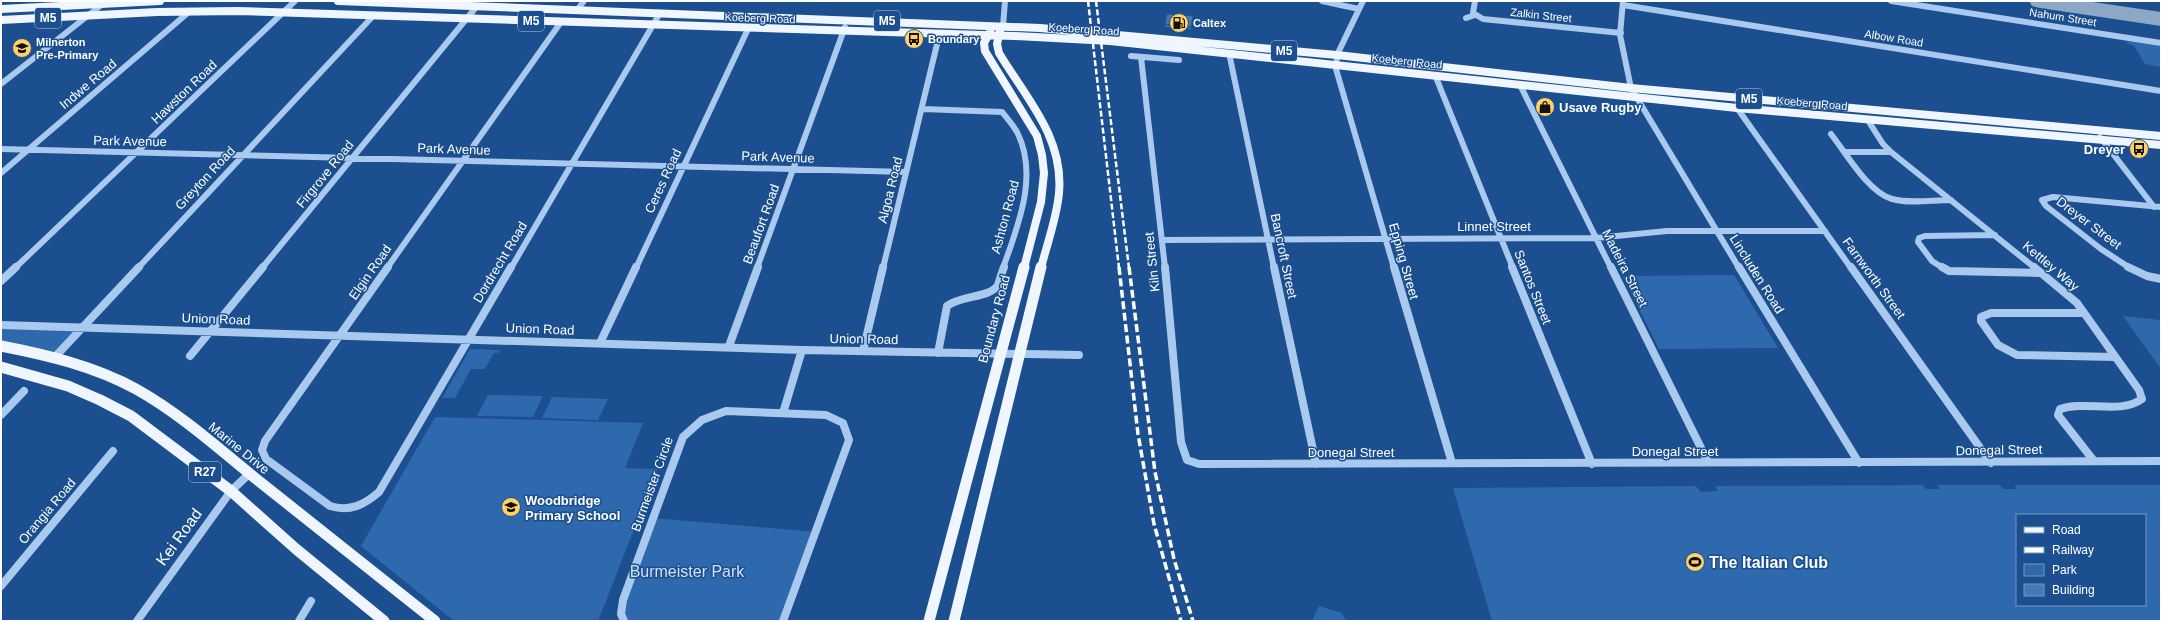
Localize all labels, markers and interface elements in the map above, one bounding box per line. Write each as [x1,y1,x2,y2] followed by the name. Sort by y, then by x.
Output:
[1510,6,1572,24] street label: Zalkin Street
[2029,6,2097,28] street label: Nahum Street
[35,8,61,28] road number: M5
[518,11,544,31] road number: M5
[724,11,796,25] street label: Koeberg Road
[874,11,900,31] road number: M5
[1168,12,1190,34] fuel station icon: Caltex
[1193,17,1227,29] place label: Caltex
[1048,21,1120,37] street label: Koeberg Road
[1864,27,1924,49] street label: Albow Road
[903,28,925,50] bus stop icon: Boundary
[928,33,980,45] place label: Boundary
[36,36,99,61] place label: Milnerton Pre-Primary
[11,37,33,59] school or university icon: Milnerton Pre-Primary
[1271,41,1297,61] road number: M5
[1371,51,1443,71] street label: Koeberg Road
[57,56,119,112] street label: Indwe Road
[148,57,220,127] street label: Hawston Road
[1736,89,1762,109] road number: M5
[1776,94,1848,112] street label: Koeberg Road
[1534,96,1556,118] shop icon: Usave Rugby
[1559,100,1642,115] place label: Usave Rugby
[93,133,167,149] street label: Park Avenue
[293,137,357,211] street label: Firgrove Road
[2128,138,2150,160] bus stop icon: Dreyer
[417,140,491,158] street label: Park Avenue
[2084,142,2125,157] place label: Dreyer
[172,143,238,213] street label: Greyton Road
[642,146,684,216] street label: Ceres Road
[741,148,815,166] street label: Park Avenue
[875,155,905,225] street label: Algoa Road
[988,179,1022,255] street label: Ashton Road
[740,182,782,266] street label: Beaufort Road
[2054,194,2125,252] street label: Dreyer Street
[1268,212,1300,300] street label: Bancroft Street
[470,219,530,305] street label: Dordrecht Road
[1457,219,1531,234] street label: Linnet Street
[1386,221,1422,301] street label: Epping Street
[1599,227,1651,310] street label: Madeira Street
[1141,231,1163,293] street label: Kiln Street
[1727,232,1787,316] street label: Lincluden Road
[1839,234,1909,322] street label: Farnworth Street
[2020,238,2083,294] street label: Kettley Way
[346,242,394,302] street label: Elgin Road
[1511,248,1555,327] street label: Santos Street
[975,273,1013,365] street label: Boundary Road
[181,310,251,328] street label: Union Road
[505,320,575,338] street label: Union Road
[830,331,898,347] street label: Union Road
[206,419,272,477] street label: Marine Drive
[628,435,676,533] street label: Burmeister Circle
[1956,442,2043,458] street label: Donegal Street
[1632,444,1719,459] street label: Donegal Street
[1308,445,1395,460] street label: Donegal Street
[189,462,221,482] road number: R27
[15,475,79,547] street label: Orangia Road
[525,493,620,523] place label: Woodbridge Primary School
[500,496,522,518] school or university icon: Woodbridge Primary School
[153,505,205,569] street label: Kei Road
[2016,514,2146,606] legend
[2052,523,2081,537] text: Road
[2052,543,2094,557] text: Railway
[1684,551,1706,573] sports icon: The Italian Club
[1709,554,1828,571] place label: The Italian Club
[630,563,745,580] park label: Burmeister Park
[2052,563,2078,577] text: Park
[2052,583,2095,597] text: Building

